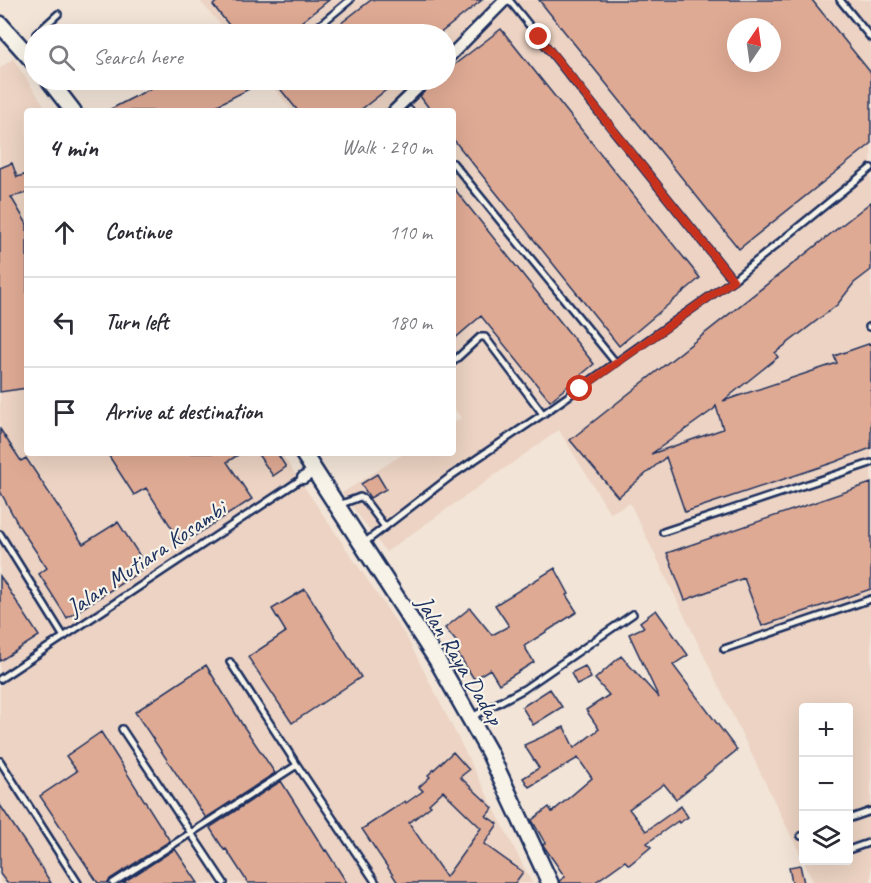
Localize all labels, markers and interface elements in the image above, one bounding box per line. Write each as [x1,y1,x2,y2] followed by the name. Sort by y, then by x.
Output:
[727,18,781,72] north arrow
[525,23,551,49] route end
[24,24,456,90] search box
[45,41,78,74] icon: search
[93,43,183,71] text: Search here
[48,131,98,164] text: 4 min
[342,135,432,160] text: Walk · 290 m
[48,216,81,249] icon: ahead
[105,218,171,246] text: Continue
[389,220,432,245] text: 110 m
[48,306,81,339] icon: left
[105,308,169,336] text: Turn left
[389,310,432,335] text: 180 m
[566,375,592,401] route start
[48,396,81,429] icon: arrive
[105,398,262,426] text: Arrive at destination
[60,492,234,623] street label: Jalan Mutiara Kosambi
[409,589,511,732] street label: Jalan Raya Dadap
[799,703,853,865] map controls
[799,703,853,757] button: +
[799,757,853,811] button: −
[799,811,853,865] button: layers

